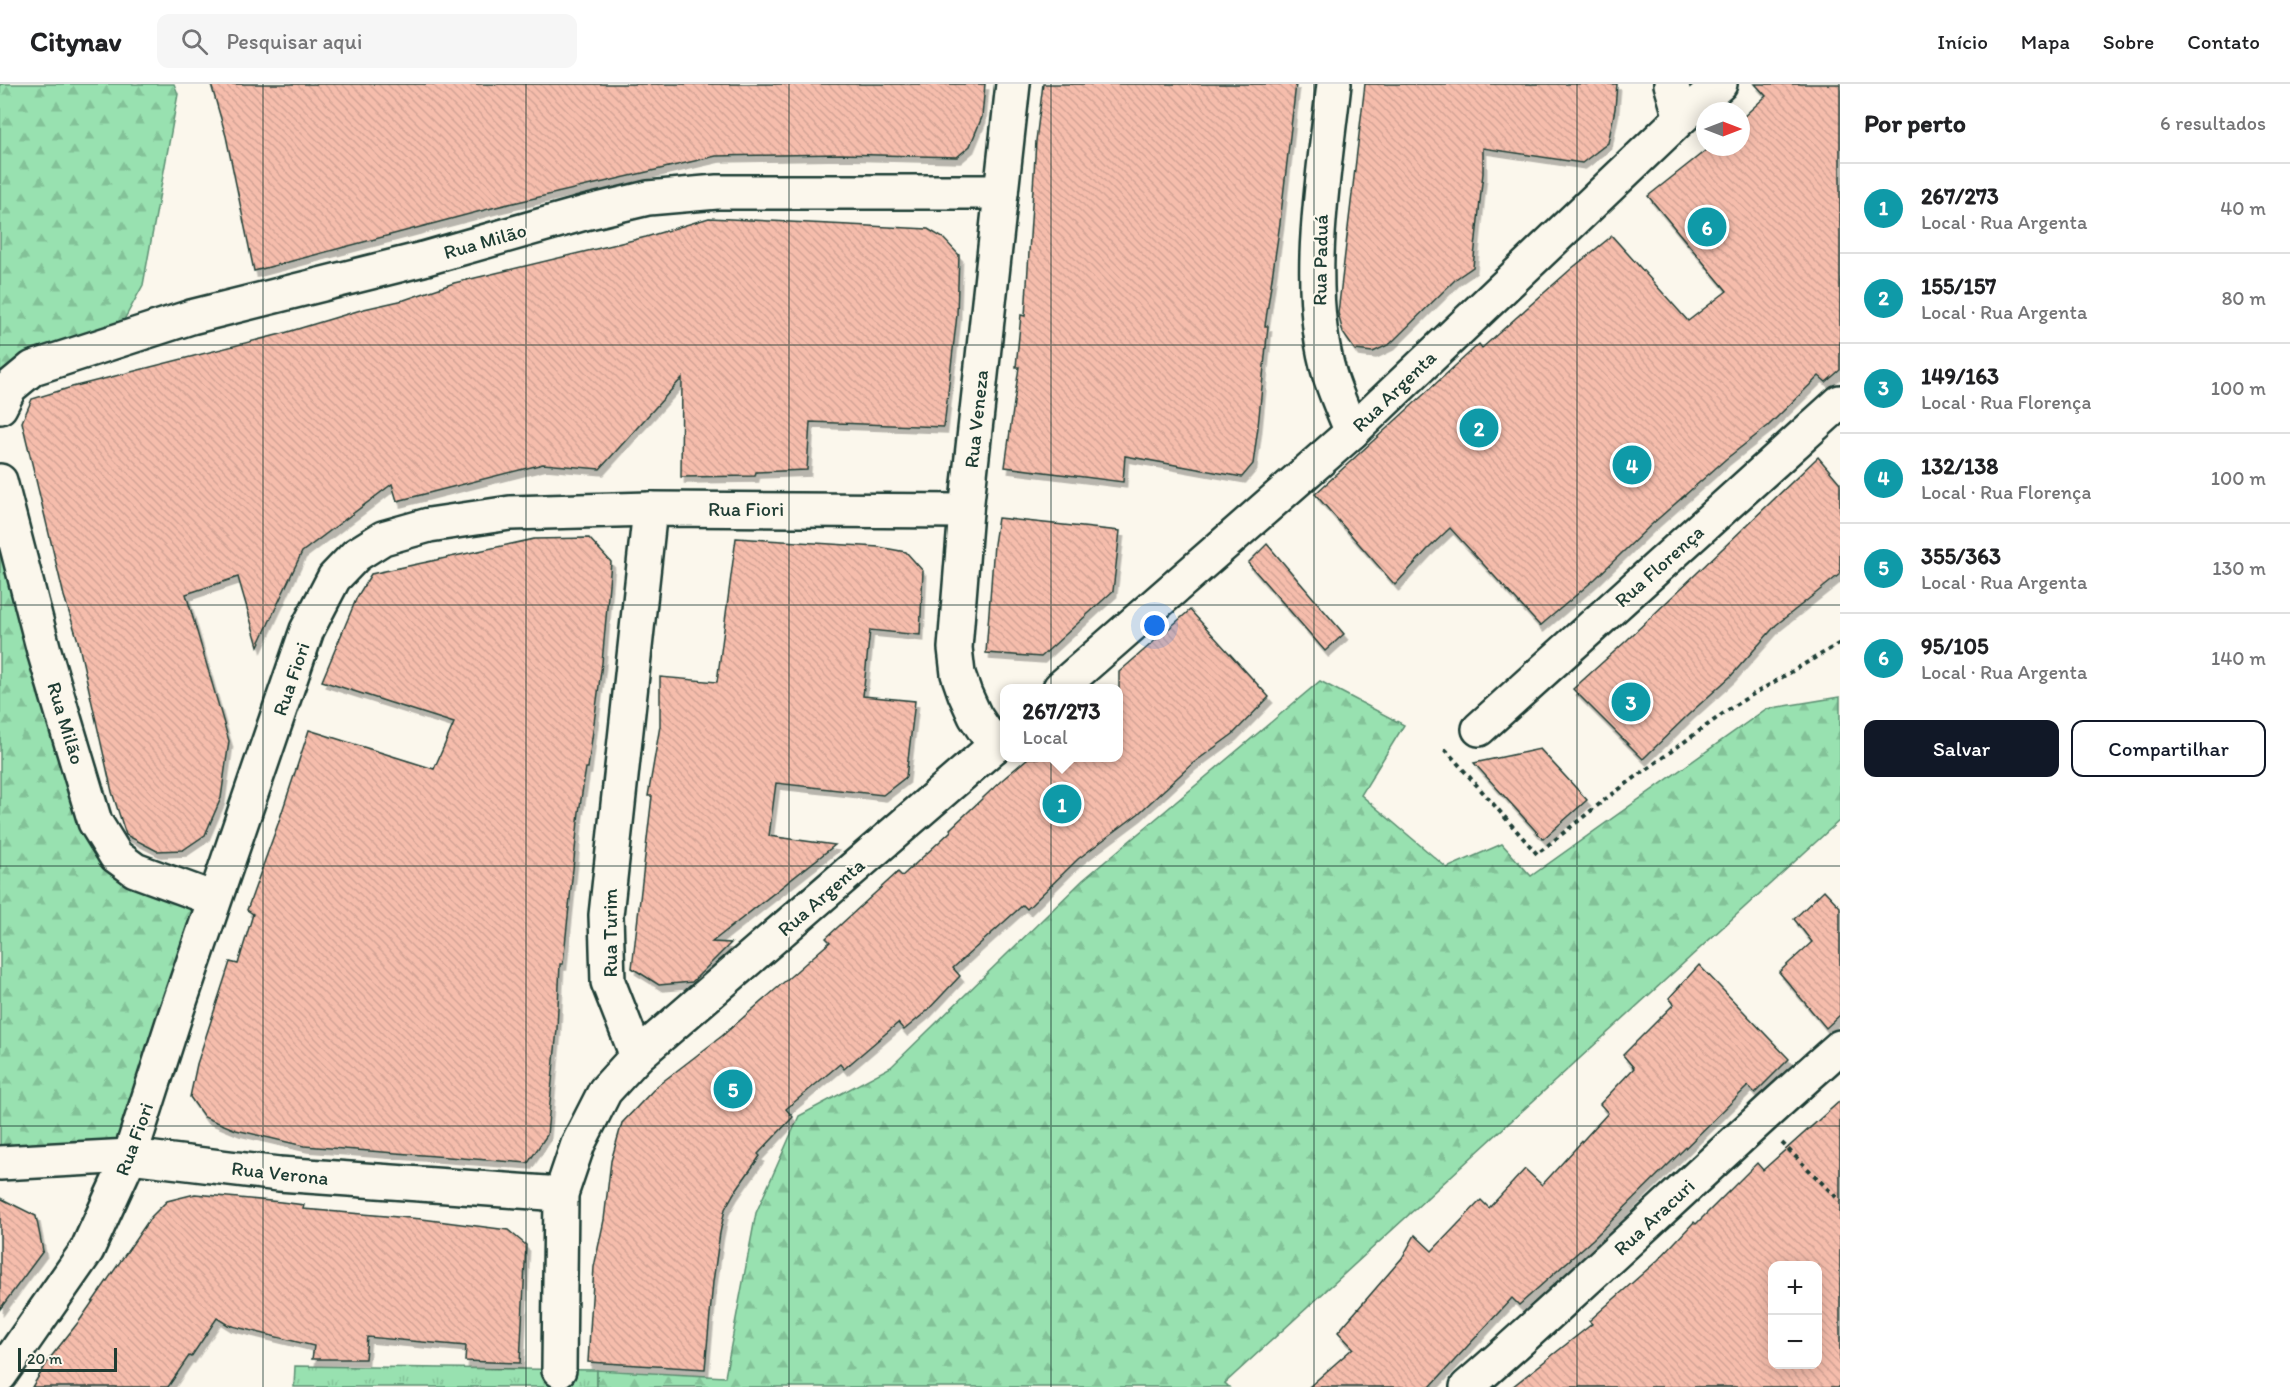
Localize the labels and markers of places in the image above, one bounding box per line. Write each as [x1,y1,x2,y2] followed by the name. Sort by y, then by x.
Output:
[1688,204,1726,250] pin: 6
[1460,406,1498,450] pin: 2
[1612,442,1652,488] pin: 4
[1612,680,1650,724] pin: 3
[1042,782,1082,826] pin: 1
[714,1066,752,1112] pin: 5

